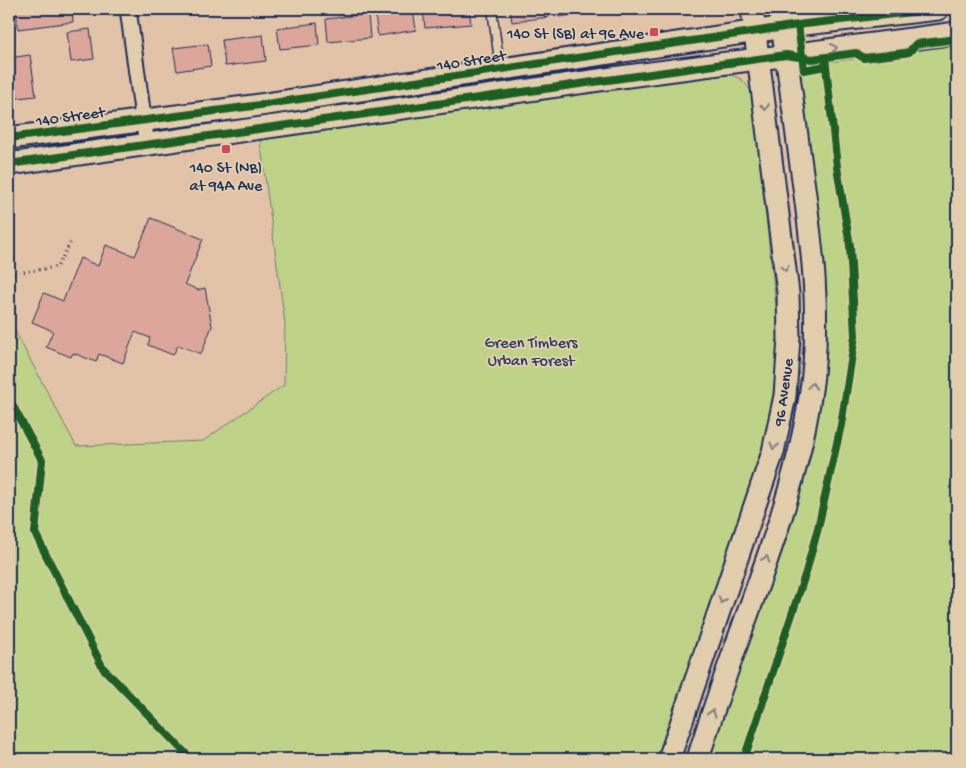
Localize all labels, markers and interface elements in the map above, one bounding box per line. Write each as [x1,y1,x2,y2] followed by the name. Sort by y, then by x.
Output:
[506,26,645,45] place label: 140 St (SB) at 96 Ave
[648,26,660,38] marker: 140 St (SB) at 96 Ave
[830,44,839,54] one-way arrow
[435,47,509,77] street label: 140 Street
[759,102,769,111] one-way arrow
[34,104,108,133] street label: 140 Street
[220,143,232,155] marker: 140 St (NB) at 94A Ave
[189,160,263,197] place label: 140 St (NB) at 94A Ave
[779,264,790,272] one-way arrow
[485,335,579,372] park label: Green Timbers Urban Forest
[771,357,800,428] street label: 96 Avenue
[806,381,817,389] one-way arrow
[769,442,780,451] one-way arrow
[760,555,770,564] one-way arrow
[718,596,728,604] one-way arrow
[707,709,717,718] one-way arrow

